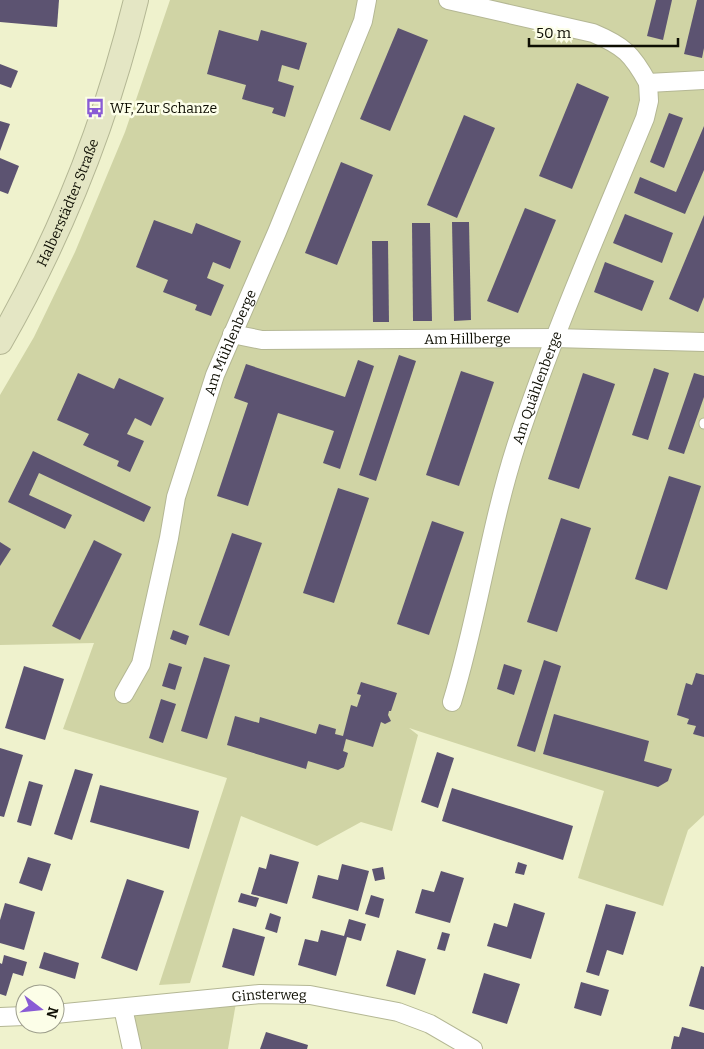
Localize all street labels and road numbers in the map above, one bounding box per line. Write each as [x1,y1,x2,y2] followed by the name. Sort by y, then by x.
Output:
[33,137,102,269] street label: Halberstädter Straße
[201,287,260,397] street label: Am Mühlenberge
[509,329,565,446] street label: Am Quählenberge
[424,330,511,347] street label: Am Hillberge
[231,985,307,1005] street label: Ginsterweg

